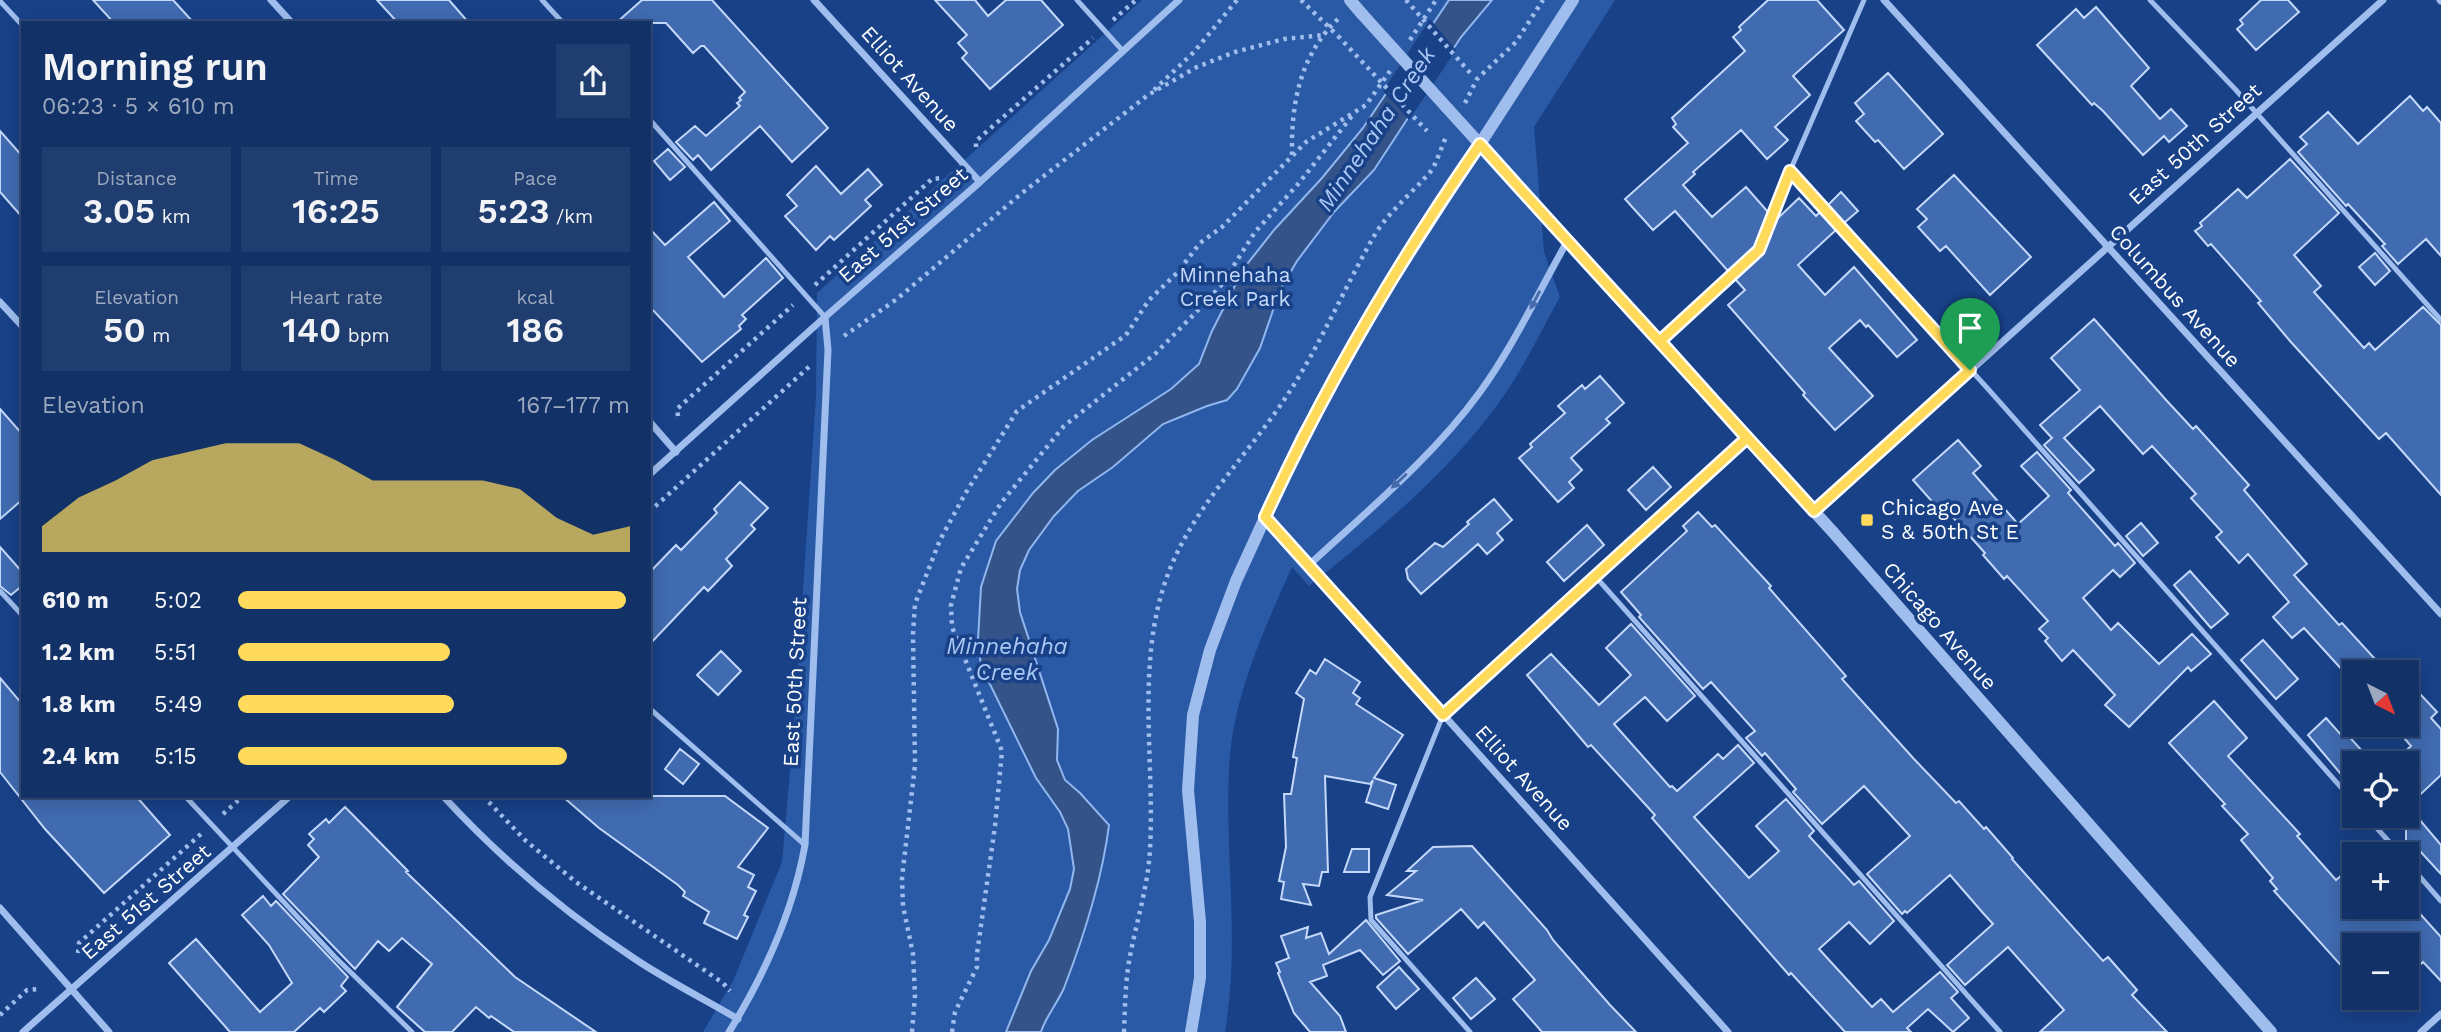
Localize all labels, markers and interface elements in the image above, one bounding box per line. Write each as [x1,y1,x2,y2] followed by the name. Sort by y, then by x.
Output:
[856,21,964,137] street label: Elliot Avenue
[1312,41,1442,216] water label: Minnehaha Creek
[556,44,630,118] button: share
[42,45,268,89] text: Morning run
[2123,77,2266,210] street label: East 50th Street
[42,93,235,120] text: 06:23 · 5 × 610 m
[833,162,973,288] street label: East 51st Street
[96,167,177,190] text: Distance
[313,167,359,190] text: Time
[513,167,557,190] text: Pace
[83,190,155,232] text: 3.05
[292,190,380,232] text: 16:25
[477,190,550,232] text: 5:23
[155,205,191,228] text: km
[550,205,593,228] text: /km
[2104,219,2246,372] street label: Columbus Avenue
[1179,262,1291,311] park label: Minnehaha Creek Park
[94,286,179,309] text: Elevation
[289,286,383,309] text: Heart rate
[517,286,554,309] text: kcal
[1529,290,1540,310] one-way arrow
[1940,298,2000,370] pin
[103,309,146,351] text: 50
[282,309,341,351] text: 140
[506,309,564,351] text: 186
[1951,309,1989,347] icon: arrive
[146,324,170,347] text: m
[341,324,390,347] text: bpm
[42,392,145,419] text: Elevation
[517,392,630,419] text: 167–177 m
[1391,473,1408,489] one-way arrow
[1881,495,2019,544] place label: Chicago Ave S & 50th St E
[1859,512,1875,528] marker: Chicago Ave S & 50th St E
[1878,557,2003,695] street label: Chicago Avenue
[42,587,109,614] text: 610 m
[154,587,202,614] text: 5:02
[778,596,811,767] street label: East 50th Street
[946,633,1068,686] water label: Minnehaha Creek
[42,639,115,666] text: 1.2 km
[154,639,197,666] text: 5:51
[2342,660,2418,737] north arrow
[2342,660,2419,1010] map controls
[42,691,116,718] text: 1.8 km
[154,691,202,718] text: 5:49
[1470,720,1578,836] street label: Elliot Avenue
[42,743,120,770] text: 2.4 km
[154,743,197,770] text: 5:15
[2342,751,2419,828] button: locate
[76,839,216,965] street label: East 51st Street
[2342,842,2419,919] button: +
[2342,933,2419,1010] button: −

